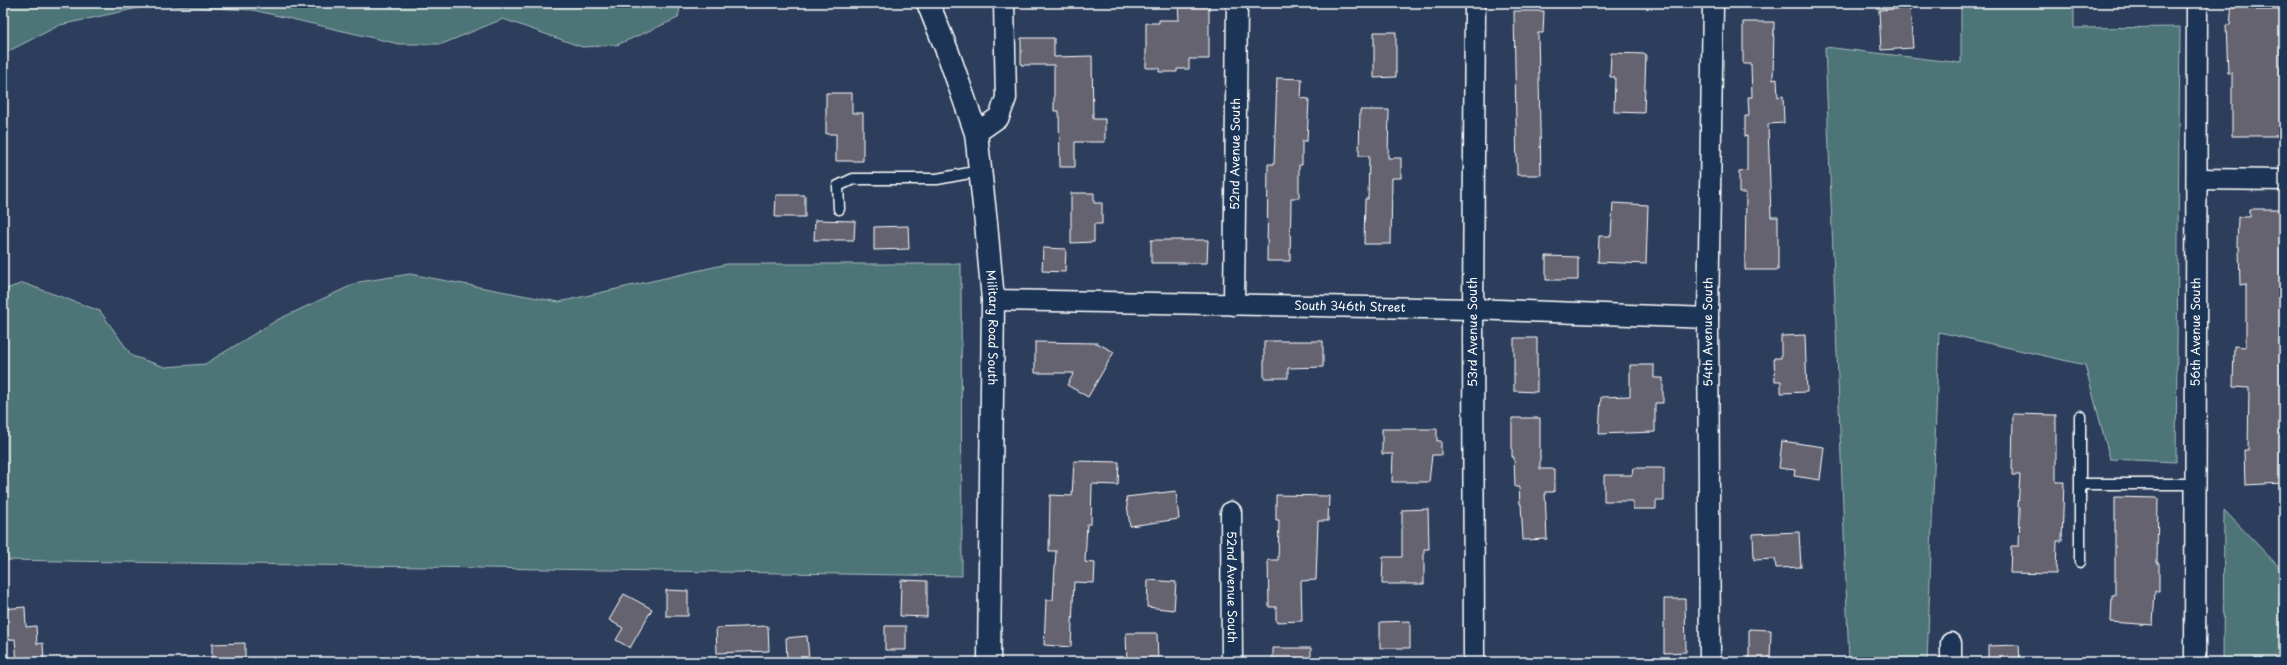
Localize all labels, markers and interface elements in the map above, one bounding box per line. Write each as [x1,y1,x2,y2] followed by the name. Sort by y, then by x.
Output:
[1225,98,1244,210] street label: 52nd Avenue South
[982,269,1003,385] street label: Military Road South
[1463,277,1481,387] street label: 53rd Avenue South
[1698,277,1717,387] street label: 54th Avenue South
[2186,277,2204,387] street label: 56th Avenue South
[1294,296,1406,316] street label: South 346th Street
[1223,531,1242,643] street label: 52nd Avenue South

